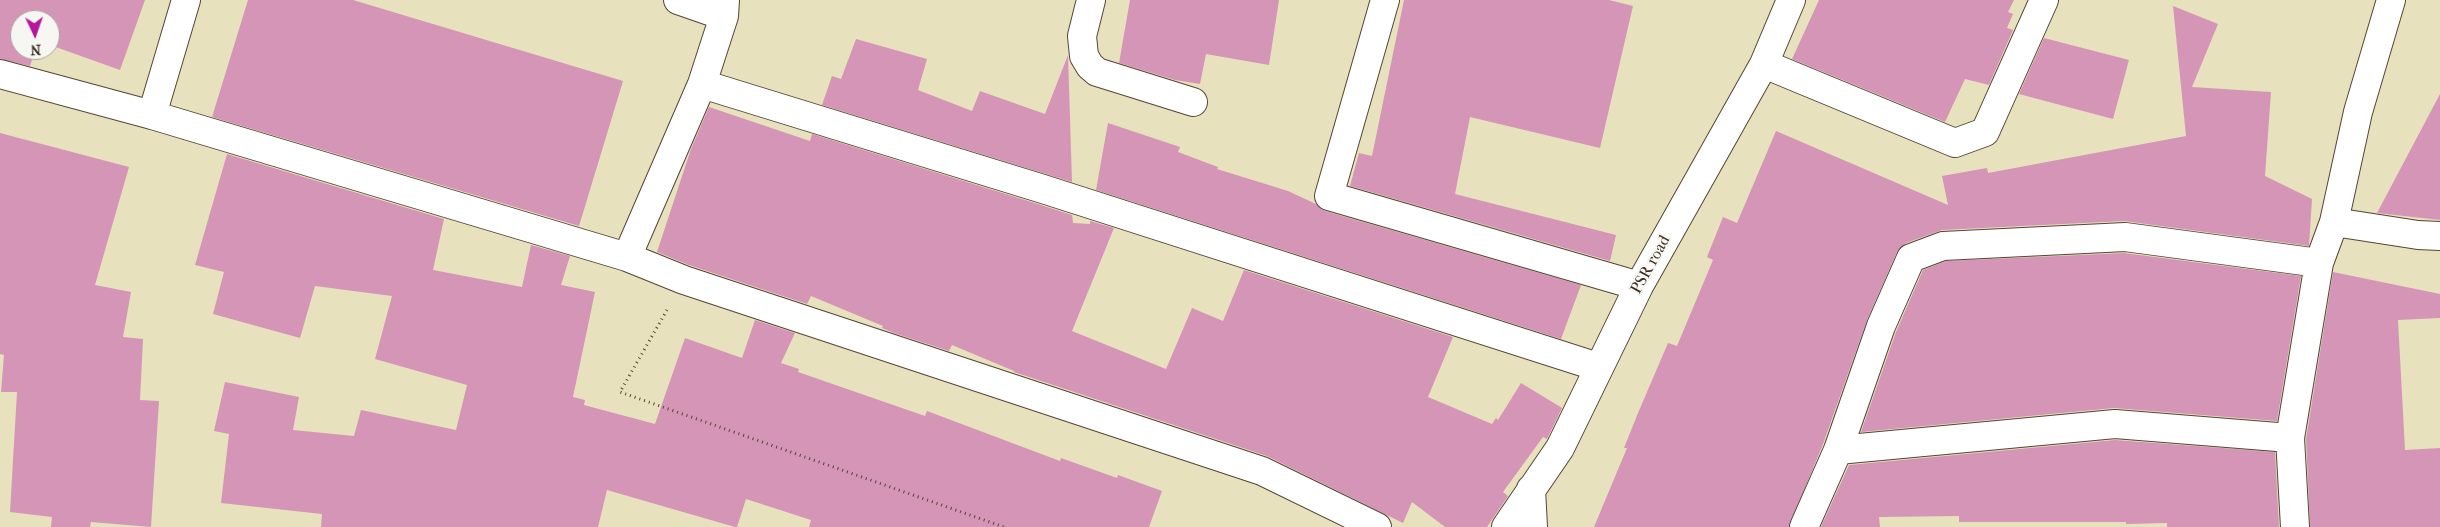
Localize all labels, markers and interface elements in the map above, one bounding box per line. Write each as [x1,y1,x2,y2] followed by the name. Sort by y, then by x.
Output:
[10,10,60,60] north arrow
[30,41,42,58] text: N
[1627,232,1675,298] street label: PSR road

